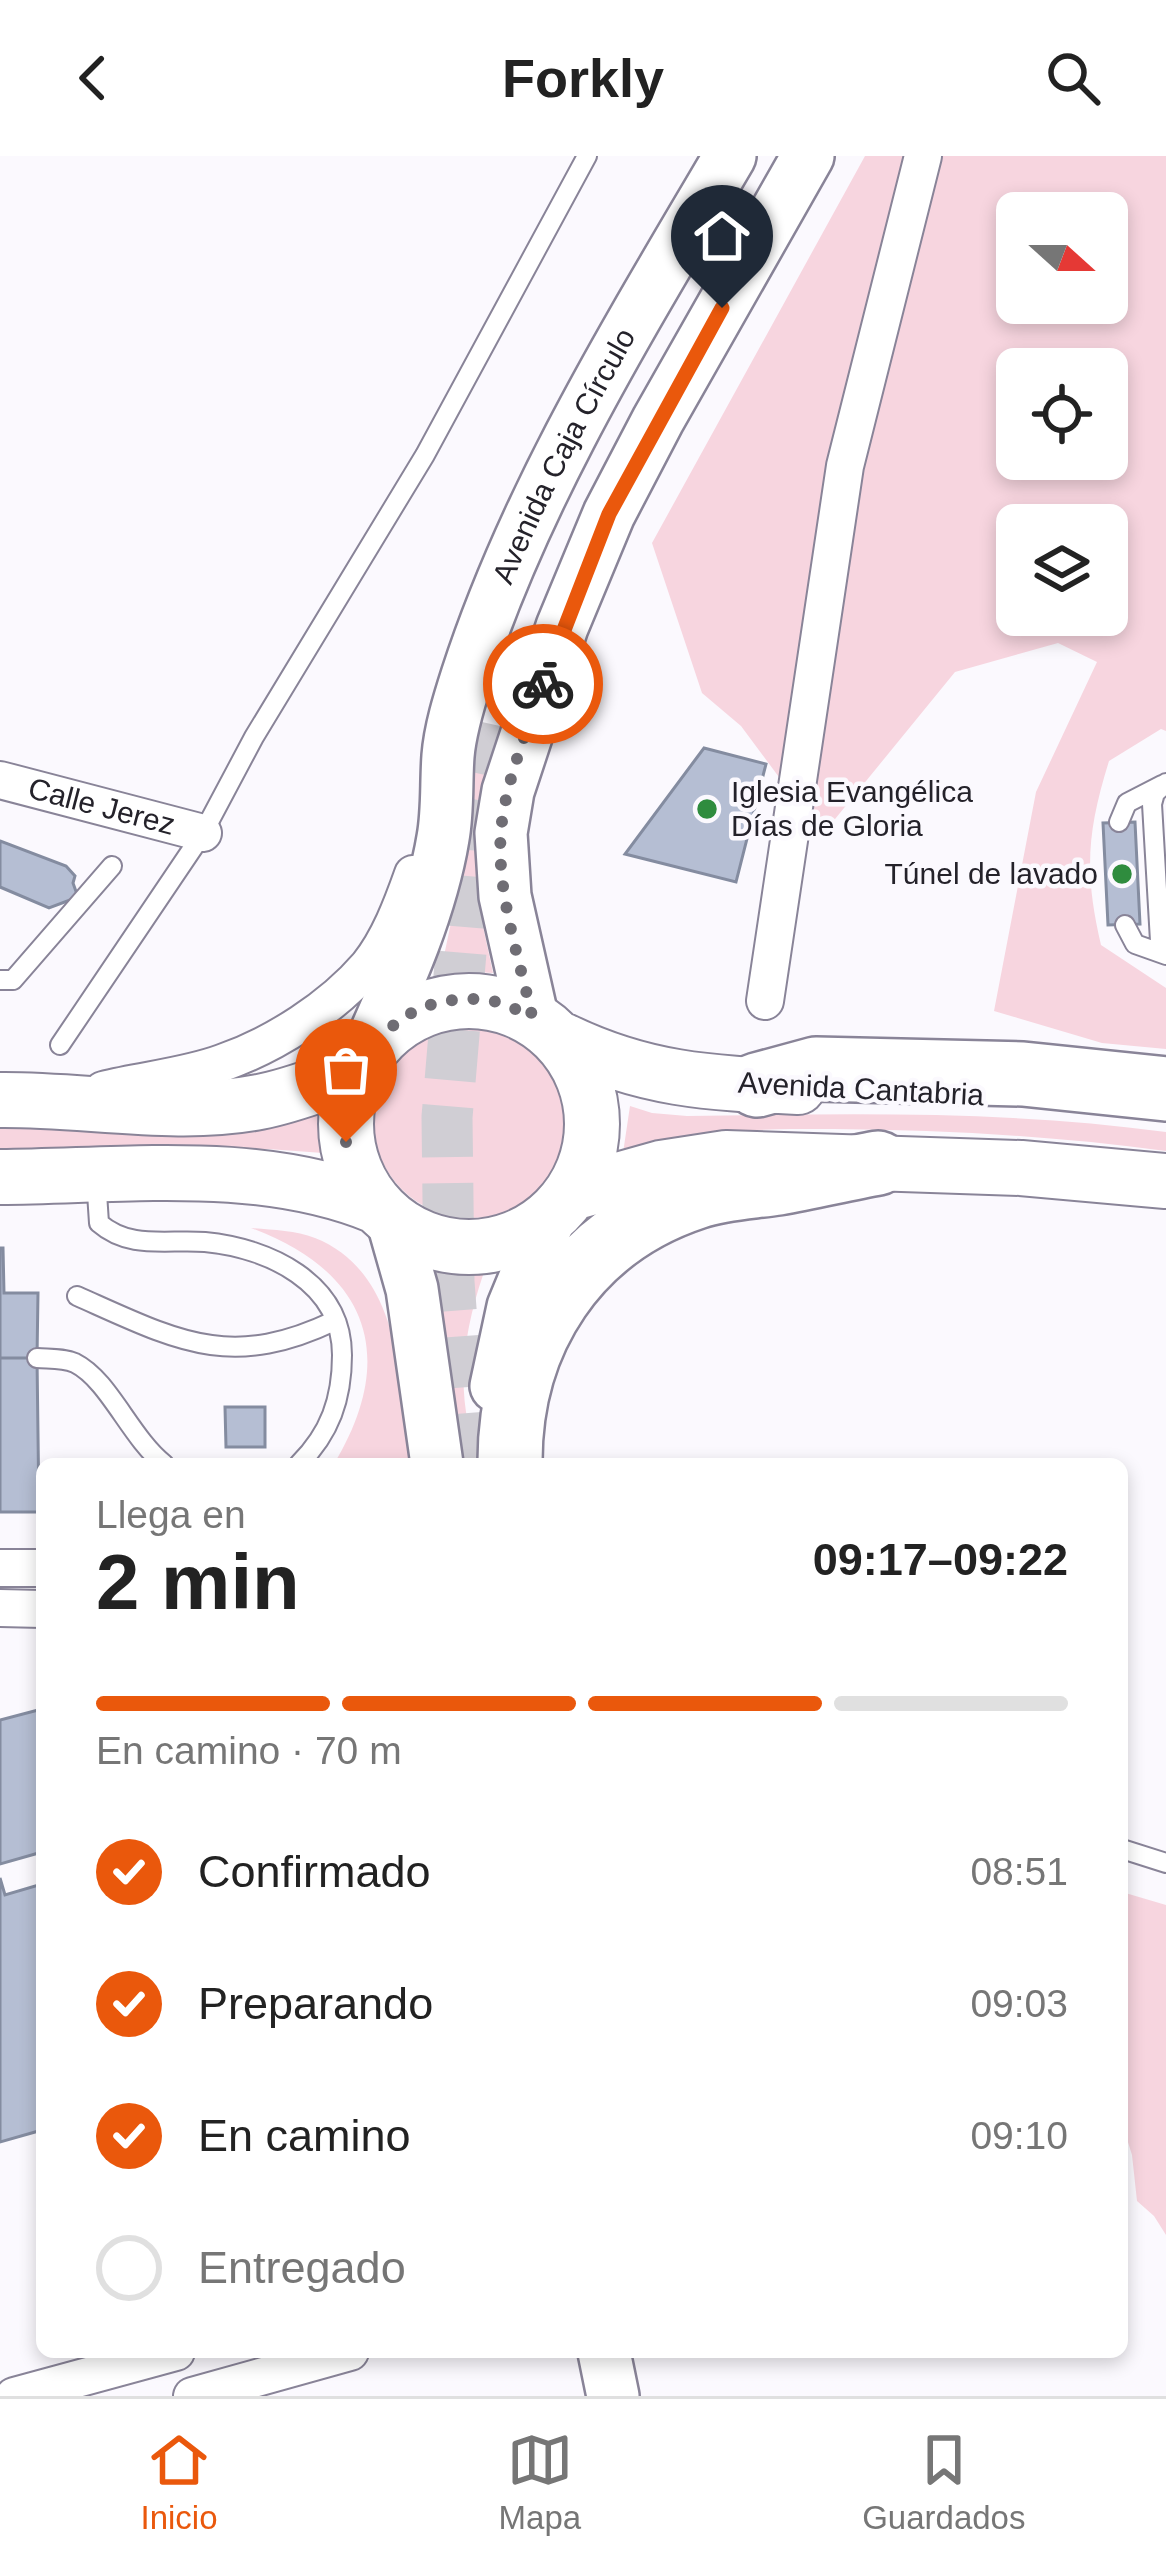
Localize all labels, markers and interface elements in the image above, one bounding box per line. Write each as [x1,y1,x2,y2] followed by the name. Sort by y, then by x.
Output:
[60,45,126,111] icon: back
[1040,45,1106,111] icon: search
[502,48,664,108] text: Forkly
[671,185,773,308] pin
[996,192,1128,324] north arrow
[996,192,1128,636] map controls
[689,203,755,269] icon: home
[486,322,642,588] street label: Avenida Caja Círculo
[996,348,1128,480] button: locate
[996,504,1128,636] button: layers
[483,624,603,744] courier
[510,651,576,717] icon: bike
[25,771,179,841] street label: Calle Jerez
[731,775,973,842] place label: Iglesia Evangélica Días de Gloria
[694,796,720,822] marker: Iglesia Evangélica Días de Gloria
[885,857,1098,890] place label: Túnel de lavado
[1109,861,1135,887] marker: Túnel de lavado
[295,1019,397,1142] pin
[313,1037,379,1103] icon: bag
[737,1066,985,1111] street label: Avenida Cantabria
[96,1493,246,1536] text: Llega en
[813,1534,1068,1585] text: 09:17–09:22
[96,1538,300,1626] text: 2 min
[96,1729,402,1772] text: En camino · 70 m
[96,1839,162,1905] icon: check
[198,1846,431,1897] text: Confirmado
[970,1850,1068,1893] text: 08:51
[96,1971,162,2037] icon: check
[198,1978,433,2029] text: Preparando
[970,1982,1068,2025] text: 09:03
[96,2103,162,2169] icon: check
[198,2110,411,2161] text: En camino
[970,2114,1068,2157] text: 09:10
[198,2242,406,2293] text: Entregado
[141,2427,218,2537] tab: Inicio
[499,2427,581,2537] tab: Mapa
[862,2427,1025,2537] tab: Guardados

